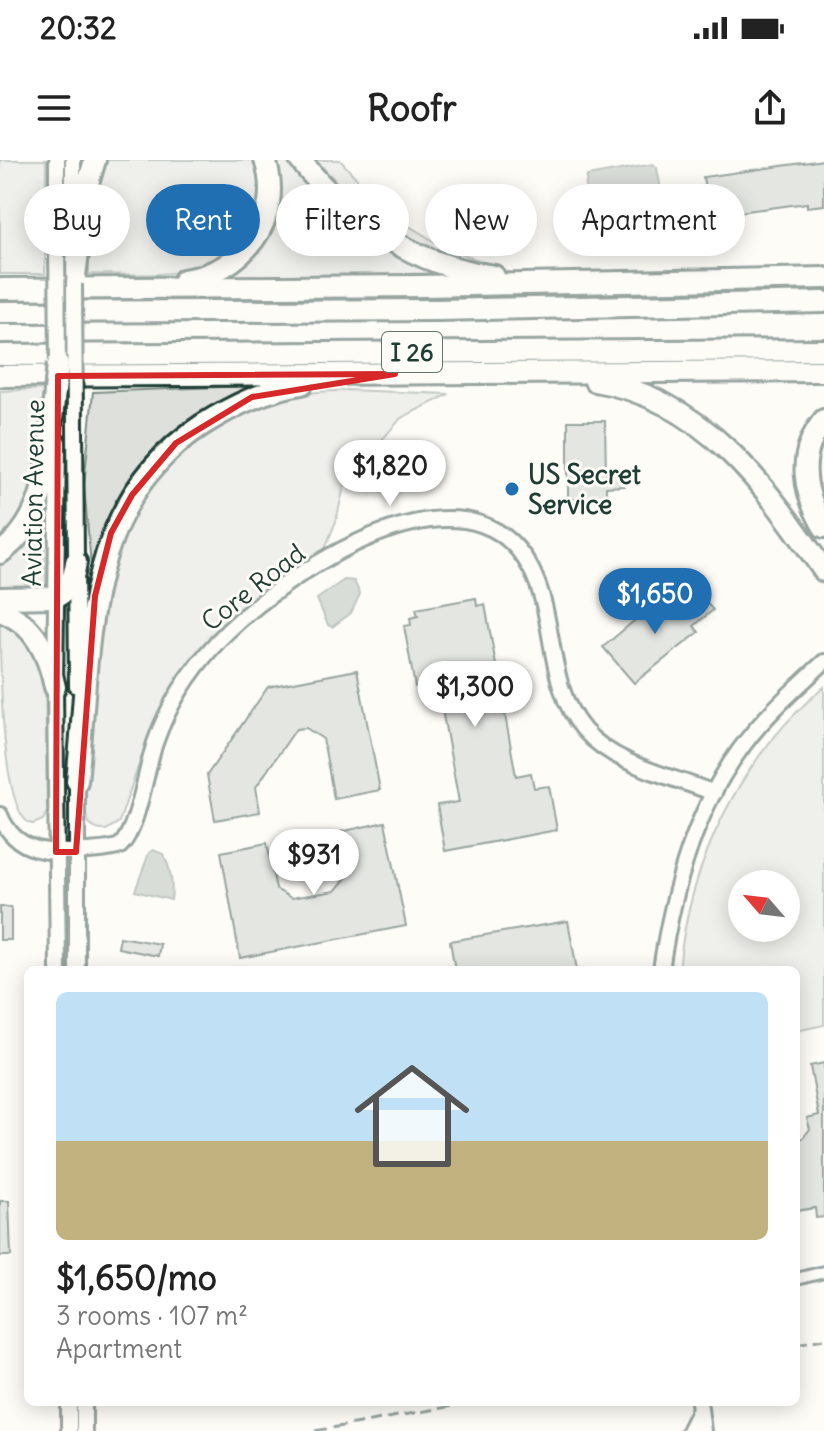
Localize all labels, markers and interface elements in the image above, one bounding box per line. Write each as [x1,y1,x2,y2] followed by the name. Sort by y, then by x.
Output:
[40,9,116,47] text: 20:32
[32,86,76,130] icon: menu
[367,86,457,131] text: Roofr
[748,86,792,130] icon: share
[24,184,130,256] chip: Buy
[146,184,260,256] chip: Rent
[276,184,409,256] chip: Filters
[425,184,537,256] chip: New
[553,184,745,256] chip: Apartment
[382,332,442,372] road number: I 26
[15,399,51,587] street label: Aviation Avenue
[325,440,455,508] pin: $1,820
[352,449,428,482] text: $1,820
[528,458,641,521] place label: US Secret Service
[503,480,521,498] marker: US Secret Service
[195,536,311,638] street label: Core Road
[590,568,720,636] pin: $1,650
[617,577,693,610] text: $1,650
[410,661,540,729] pin: $1,300
[436,670,514,703] text: $1,300
[267,829,361,897] pin: $931
[287,838,341,871] text: $931
[728,870,800,942] north arrow
[728,870,800,942] map controls
[340,1044,484,1188] icon: home
[56,1256,217,1299] text: $1,650/mo
[56,1299,248,1332] text: 3 rooms · 107 m²
[56,1332,182,1365] text: Apartment

